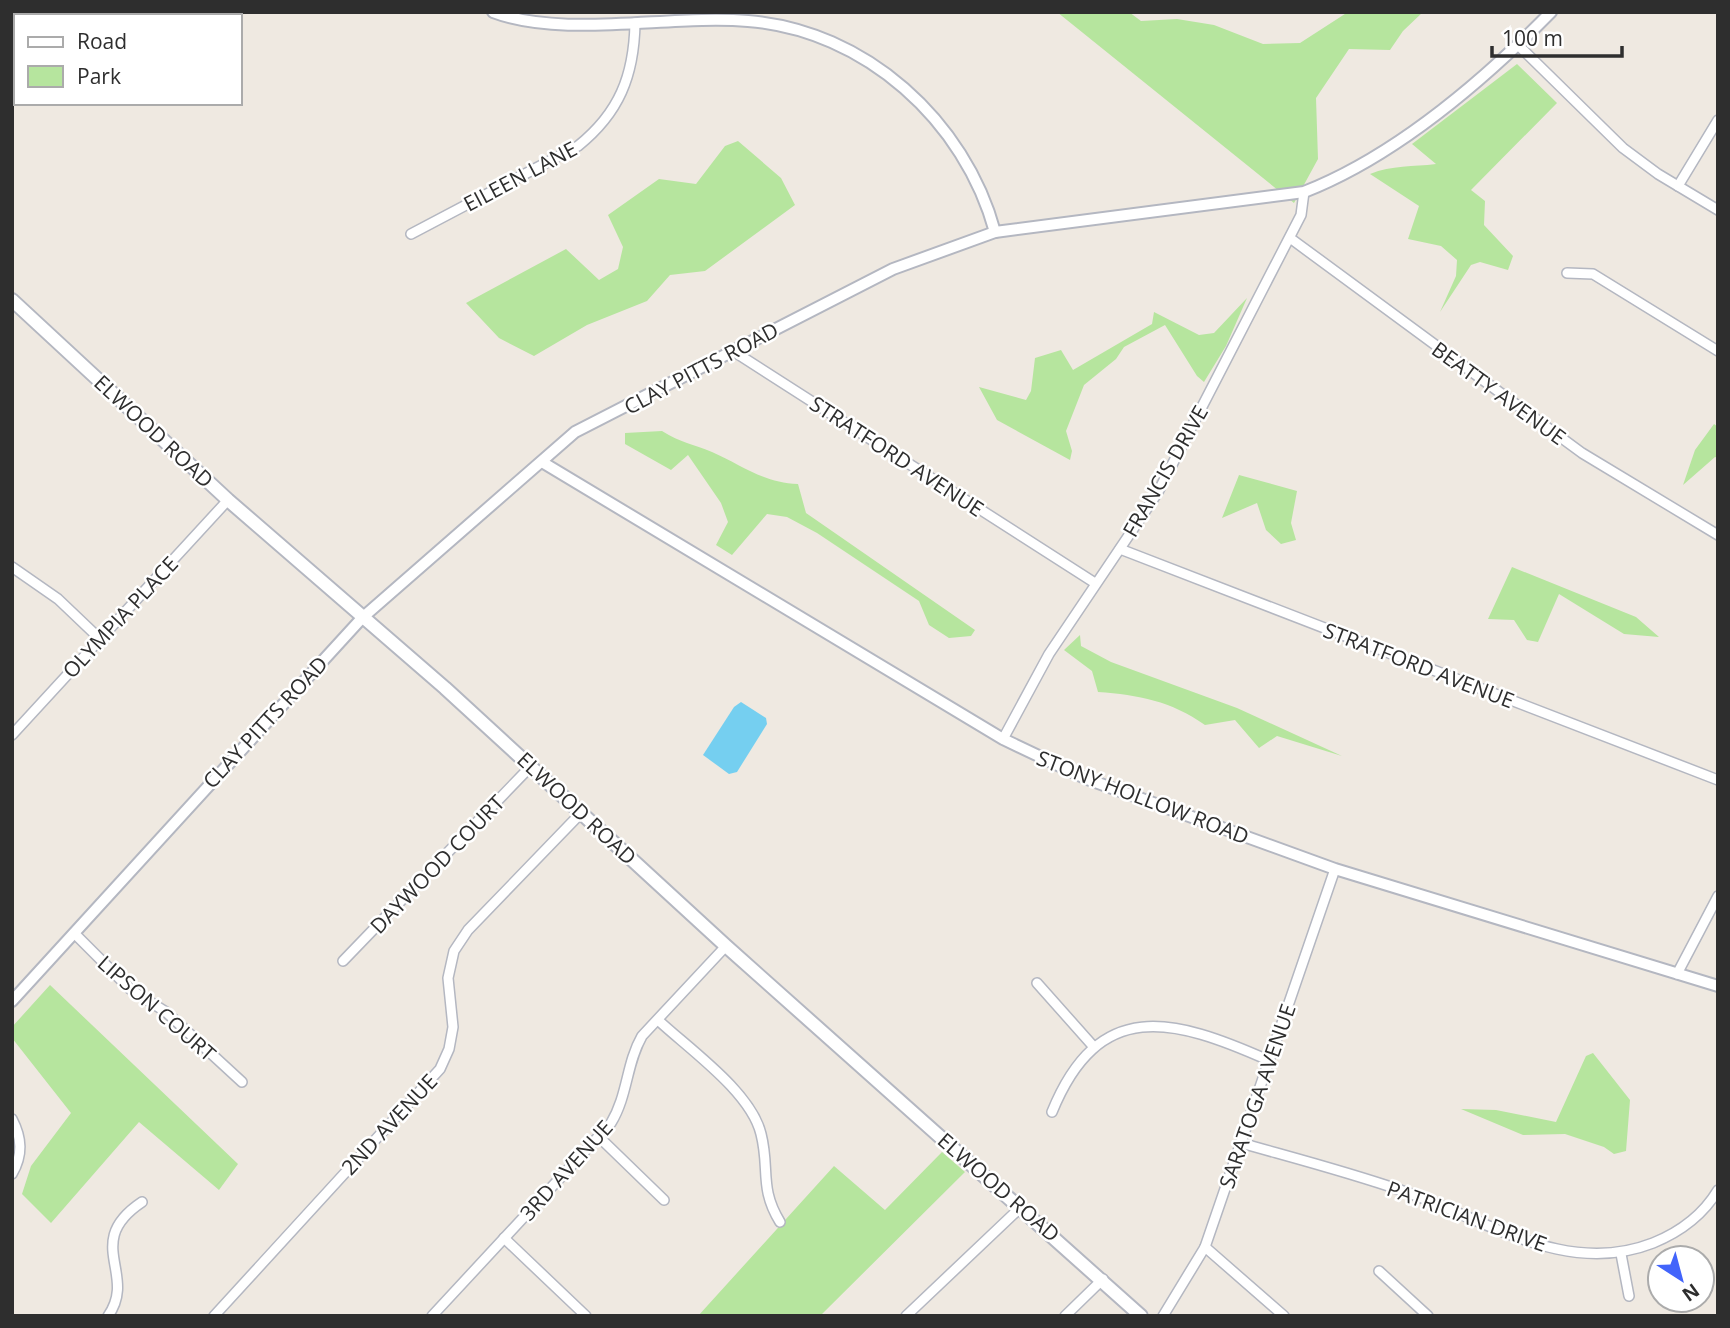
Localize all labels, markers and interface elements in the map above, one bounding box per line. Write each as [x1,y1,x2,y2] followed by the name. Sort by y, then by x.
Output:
[14,14,242,105] legend
[1492,14,1622,58] scale bar
[1502,24,1563,52] text: 100 m
[77,27,127,55] text: Road
[77,62,121,90] text: Park
[458,134,582,218] street label: EILEEN LANE
[619,315,783,421] street label: CLAY PITTS ROAD
[1426,335,1572,451] street label: BEATTY AVENUE
[88,369,220,493] street label: ELWOOD ROAD
[805,389,989,523] street label: STRATFORD AVENUE
[1116,400,1214,542] street label: FRANCIS DRIVE
[56,550,184,684] street label: OLYMPIA PLACE
[1320,616,1518,714] street label: STRATFORD AVENUE
[196,650,334,794] street label: CLAY PITTS ROAD
[1033,744,1253,850] street label: STONY HOLLOW ROAD
[511,746,643,870] street label: ELWOOD ROAD
[364,788,511,939] street label: DAYWOOD COURT
[92,949,222,1067] street label: LIPSON COURT
[1212,1000,1302,1192] street label: SARATOGA AVENUE
[335,1067,443,1181] street label: 2ND AVENUE
[513,1114,619,1226] street label: 3RD AVENUE
[932,1126,1066,1248] street label: ELWOOD ROAD
[1383,1174,1551,1258] street label: PATRICIAN DRIVE
[1646,1244,1716,1314] north arrow
[1677,1278,1705,1308] text: N

